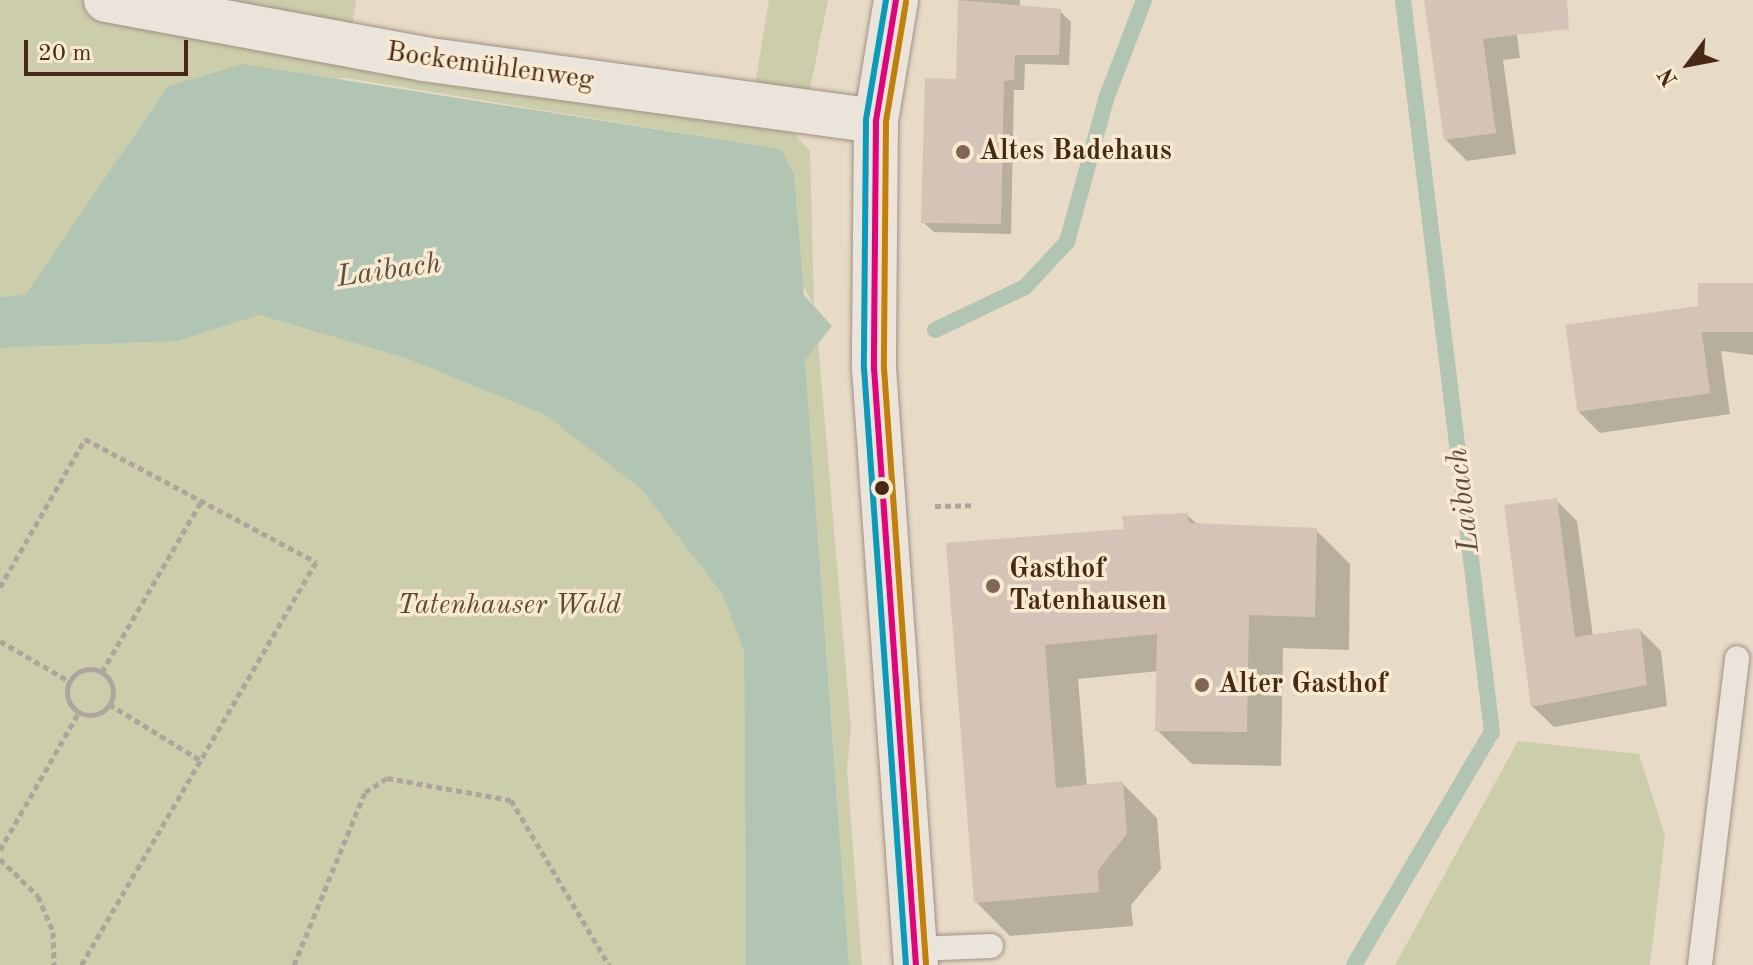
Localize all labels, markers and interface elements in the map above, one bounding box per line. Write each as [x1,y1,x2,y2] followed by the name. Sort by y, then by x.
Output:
[28,24,192,74] scale bar
[1649,24,1729,104] north arrow
[384,36,596,98] street label: Bockemühlenweg
[38,42,92,66] text: 20 m
[1655,64,1682,90] text: N
[979,135,1172,169] place label: Altes Badehaus
[954,143,972,161] marker: Altes Badehaus
[334,246,444,296] water label: Laibach
[1440,446,1488,554] water label: Laibach
[874,480,890,496] unlabelled marker
[1009,553,1167,619] place label: Gasthof Tatenhausen
[984,577,1002,595] marker: Gasthof Tatenhausen
[397,589,621,623] park label: Tatenhauser Wald
[1218,668,1387,702] place label: Alter Gasthof
[1193,676,1211,694] marker: Alter Gasthof

